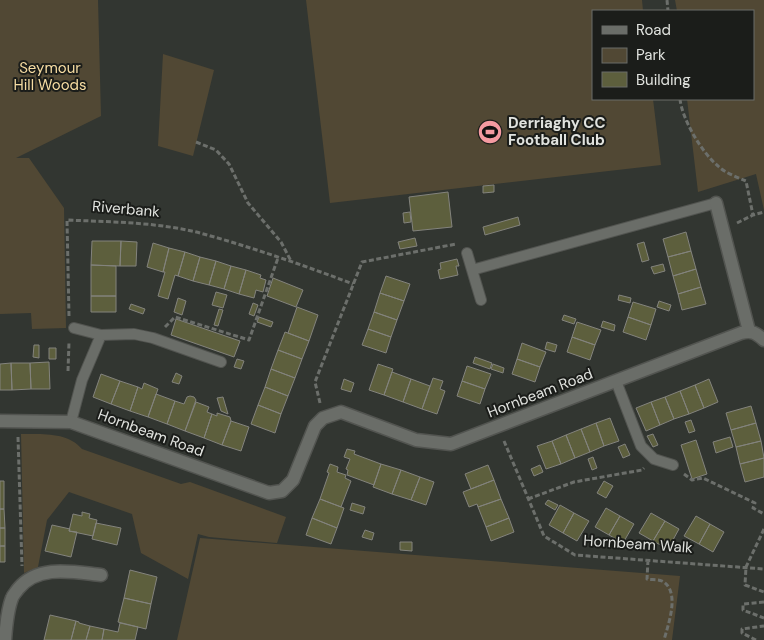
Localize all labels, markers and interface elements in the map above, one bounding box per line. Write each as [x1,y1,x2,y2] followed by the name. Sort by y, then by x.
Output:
[592,10,754,100] legend
[636,20,671,40] text: Road
[636,45,666,65] text: Park
[14,58,86,95] park label: Seymour Hill Woods
[636,70,691,90] text: Building
[508,113,605,150] place label: Derriaghy CC Football Club
[477,119,503,145] sports icon: Derriaghy CC Football Club
[91,196,161,222] street label: Riverbank
[484,364,596,422] street label: Hornbeam Road
[95,405,207,461] street label: Hornbeam Road
[583,530,694,558] street label: Hornbeam Walk

